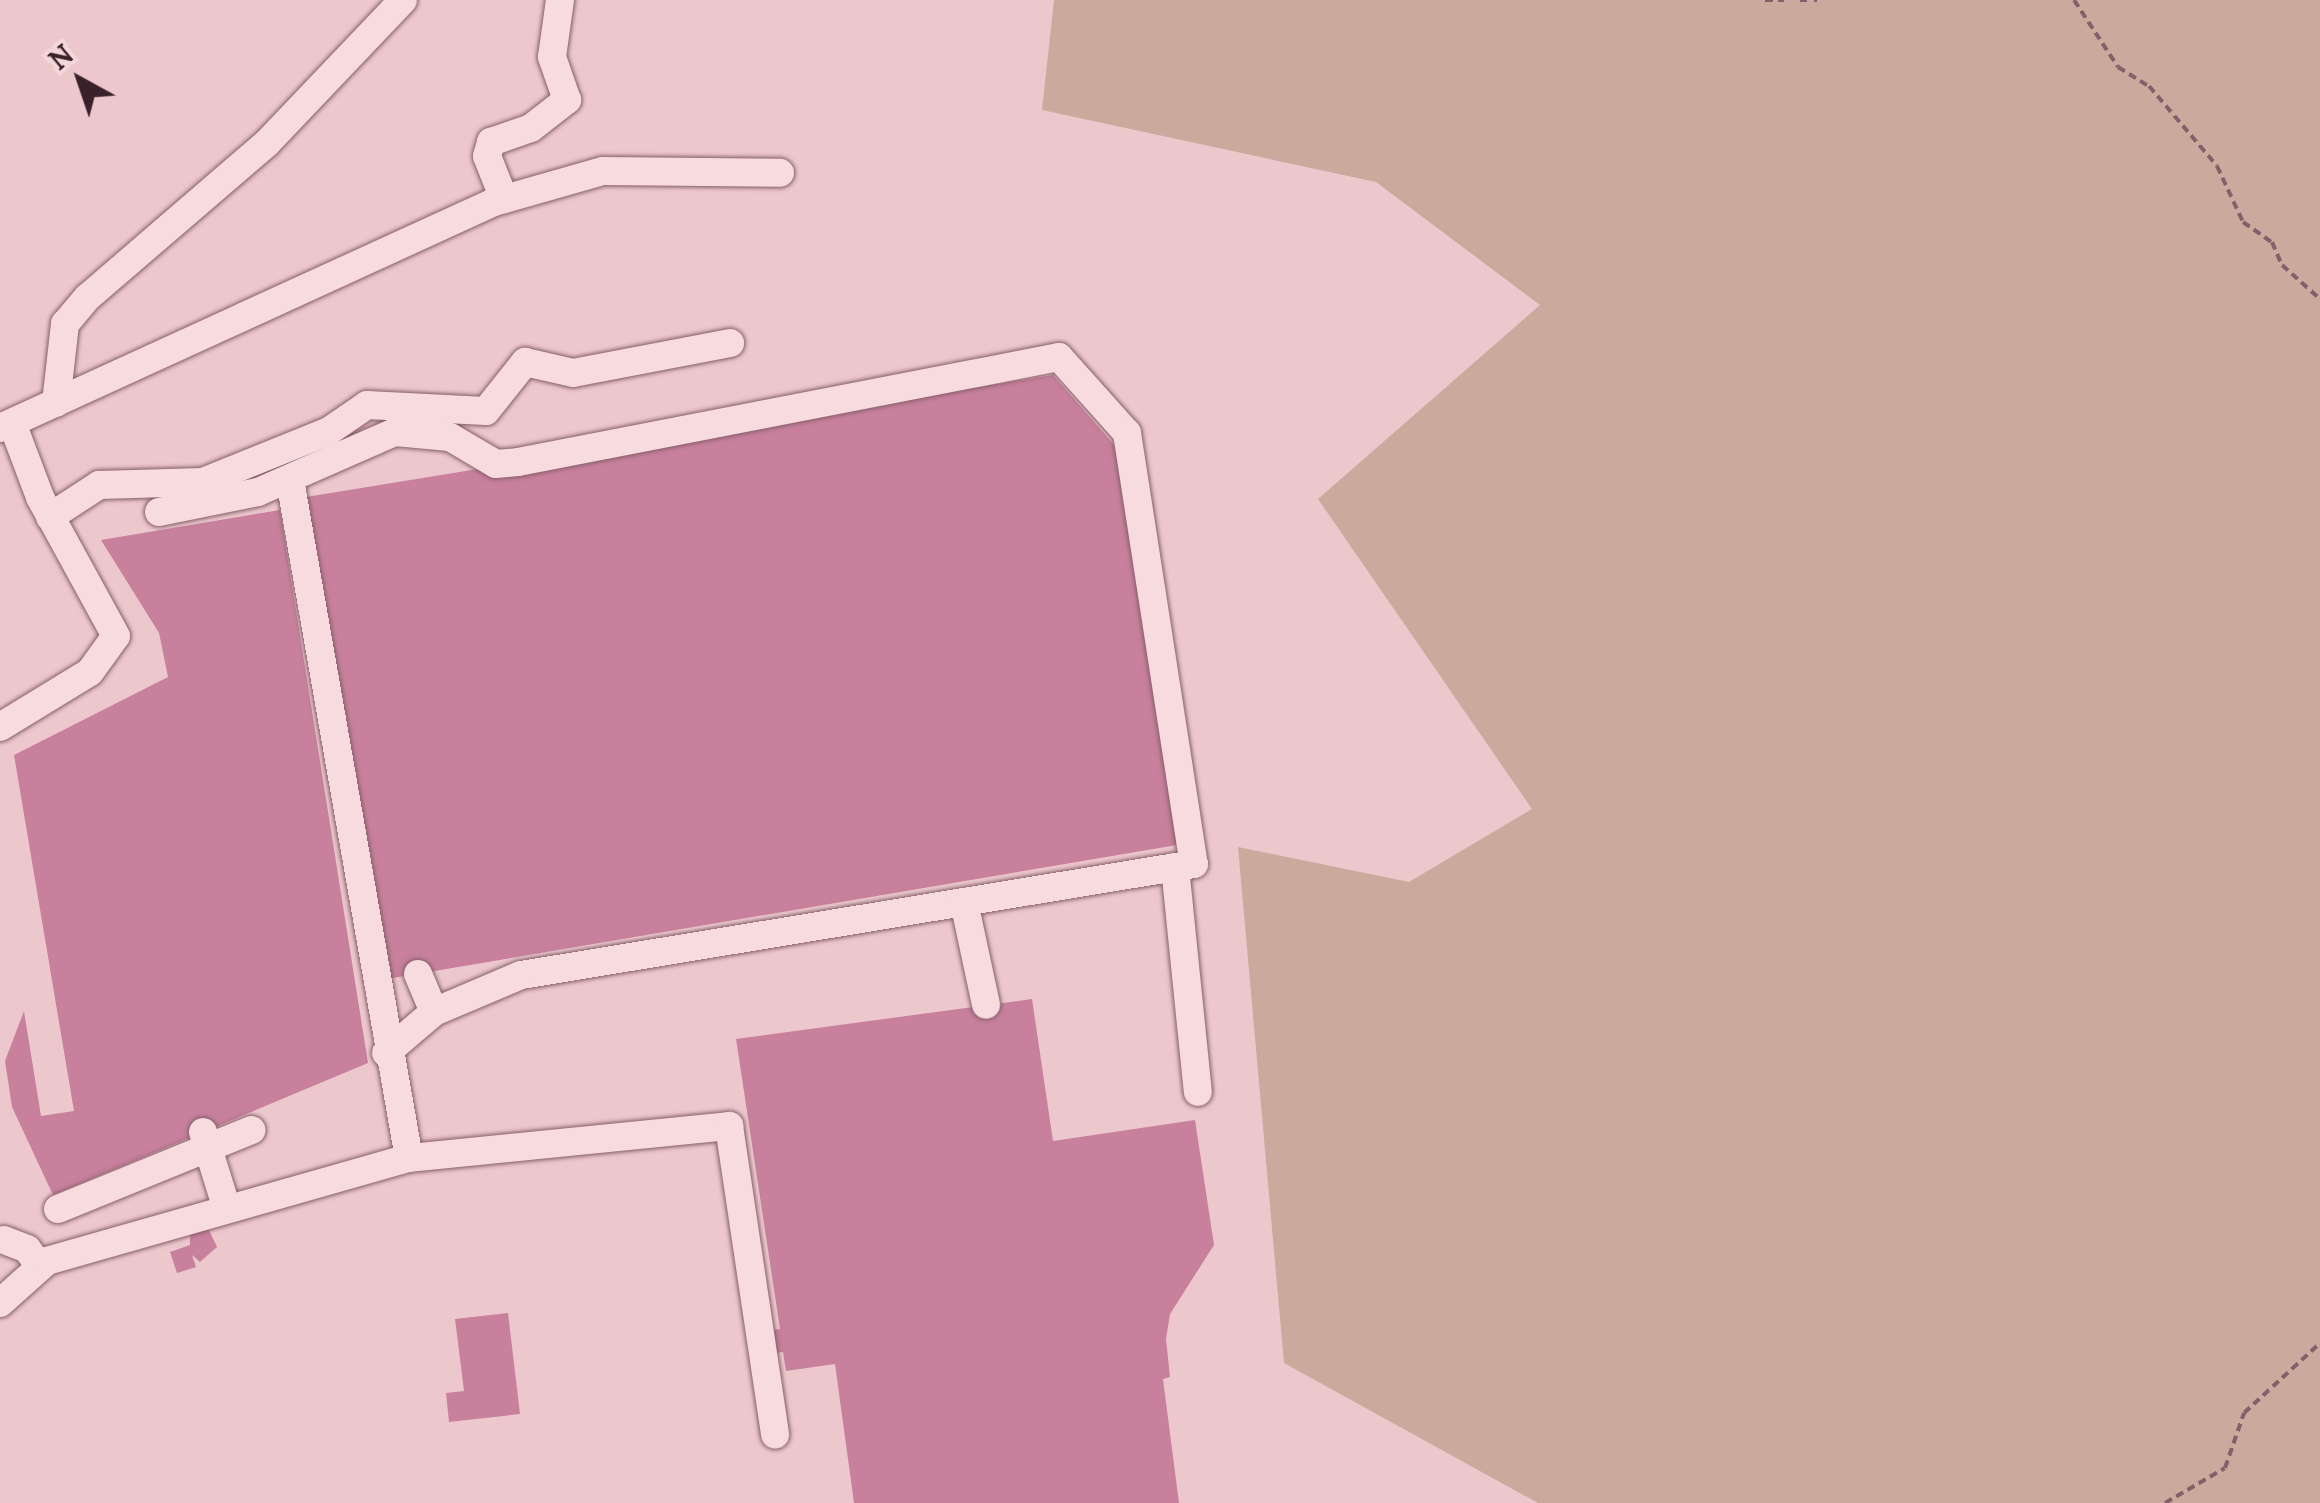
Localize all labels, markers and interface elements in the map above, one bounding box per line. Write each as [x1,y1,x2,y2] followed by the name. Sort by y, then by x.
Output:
[30,30,130,130] north arrow
[41,36,81,78] text: N

